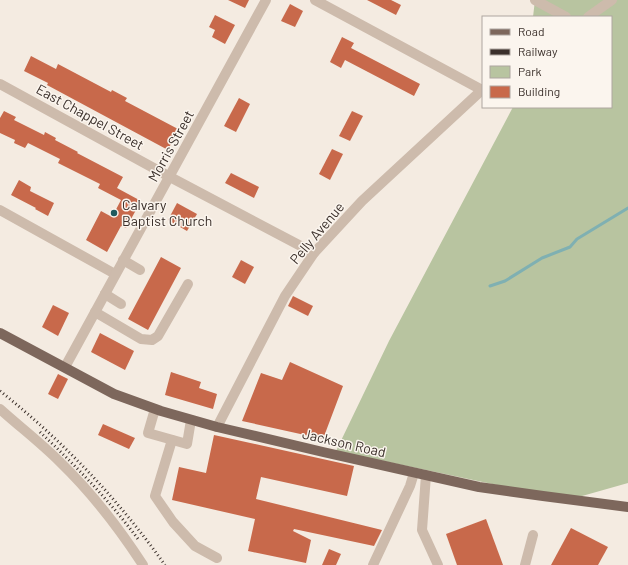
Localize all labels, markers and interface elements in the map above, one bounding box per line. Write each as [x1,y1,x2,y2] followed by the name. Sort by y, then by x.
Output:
[482,16,612,108] legend
[518,24,545,38] text: Road
[518,44,558,58] text: Railway
[518,64,542,78] text: Park
[33,80,147,153] street label: East Chappel Street
[518,84,560,98] text: Building
[144,107,197,184] street label: Morris Street
[122,196,212,229] place label: Calvary Baptist Church
[286,198,347,267] street label: Pelly Avenue
[109,208,119,218] marker: Calvary Baptist Church
[301,425,388,460] street label: Jackson Road

